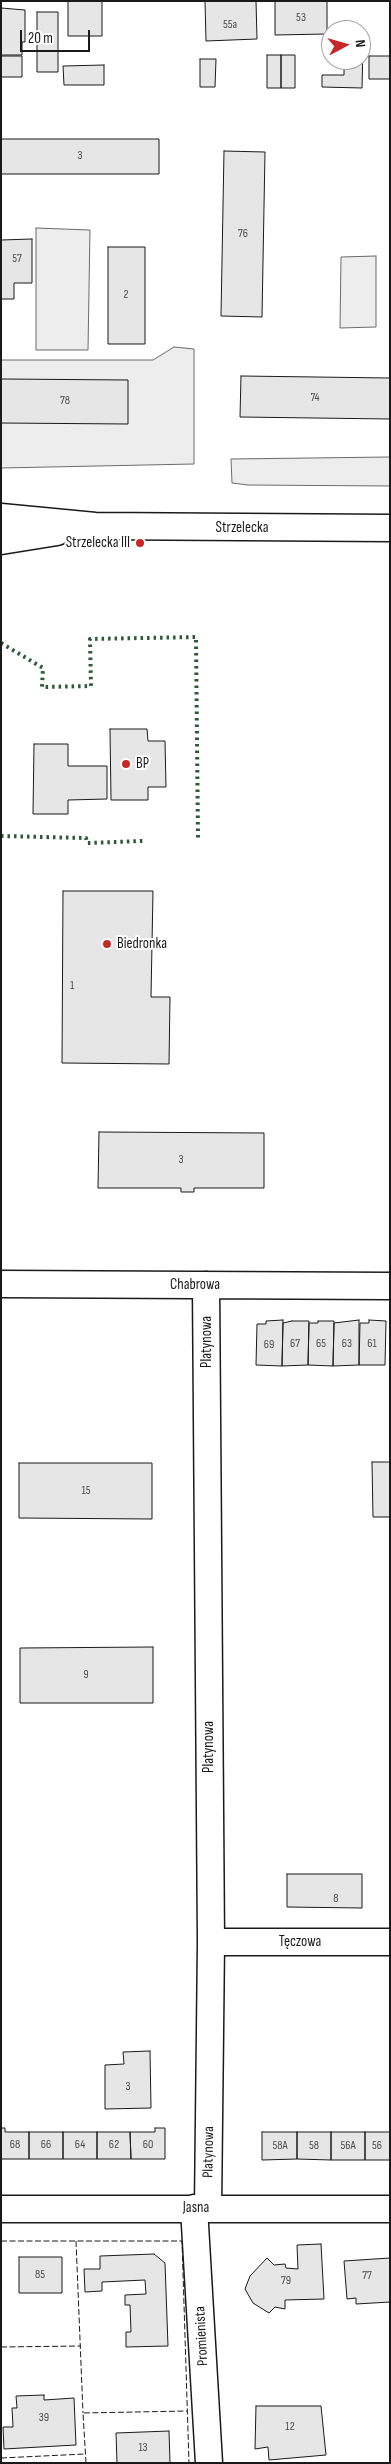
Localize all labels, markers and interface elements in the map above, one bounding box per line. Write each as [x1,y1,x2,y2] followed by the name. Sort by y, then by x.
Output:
[296,11,306,25] house number: 53
[223,18,237,32] house number: 55a
[22,20,92,52] scale bar
[321,20,371,70] north arrow
[28,29,53,48] text: 20 m
[352,39,369,48] text: N
[77,149,83,163] house number: 3
[238,227,248,241] house number: 76
[12,252,22,266] house number: 57
[124,288,128,302] house number: 2
[310,391,320,405] house number: 74
[60,394,70,408] house number: 78
[216,519,268,537] street label: Strzelecka
[66,534,130,552] place label: Strzelecka III
[134,537,146,549] marker: Strzelecka III
[136,755,149,773] place label: BP
[120,758,132,770] marker: BP
[117,935,167,953] place label: Biedronka
[101,938,113,950] marker: Biedronka
[70,979,74,993] house number: 1
[178,1153,184,1167] house number: 3
[170,1276,220,1294] street label: Chabrowa
[198,1316,216,1368] street label: Platynowa
[290,1337,300,1351] house number: 67
[316,1337,326,1351] house number: 65
[342,1337,352,1351] house number: 63
[367,1337,377,1351] house number: 61
[264,1338,274,1352] house number: 69
[81,1484,91,1498] house number: 15
[83,1668,89,1682] house number: 9
[200,1721,218,1773] street label: Platynowa
[333,1892,339,1906] house number: 8
[279,1933,321,1951] street label: Tęczowa
[125,2080,131,2094] house number: 3
[200,2126,218,2178] street label: Platynowa
[10,2138,20,2152] house number: 68
[41,2138,51,2152] house number: 66
[75,2138,85,2152] house number: 64
[109,2138,119,2152] house number: 62
[143,2138,153,2152] house number: 60
[272,2139,288,2153] house number: 58A
[309,2139,319,2153] house number: 58
[340,2139,356,2153] house number: 56A
[372,2139,382,2153] house number: 56
[183,2199,209,2217] street label: Jasna
[35,2268,45,2282] house number: 85
[362,2269,372,2283] house number: 77
[281,2274,291,2288] house number: 79
[191,2306,213,2366] street label: Promienista
[39,2411,49,2425] house number: 39
[285,2420,295,2434] house number: 12
[138,2441,148,2455] house number: 13

